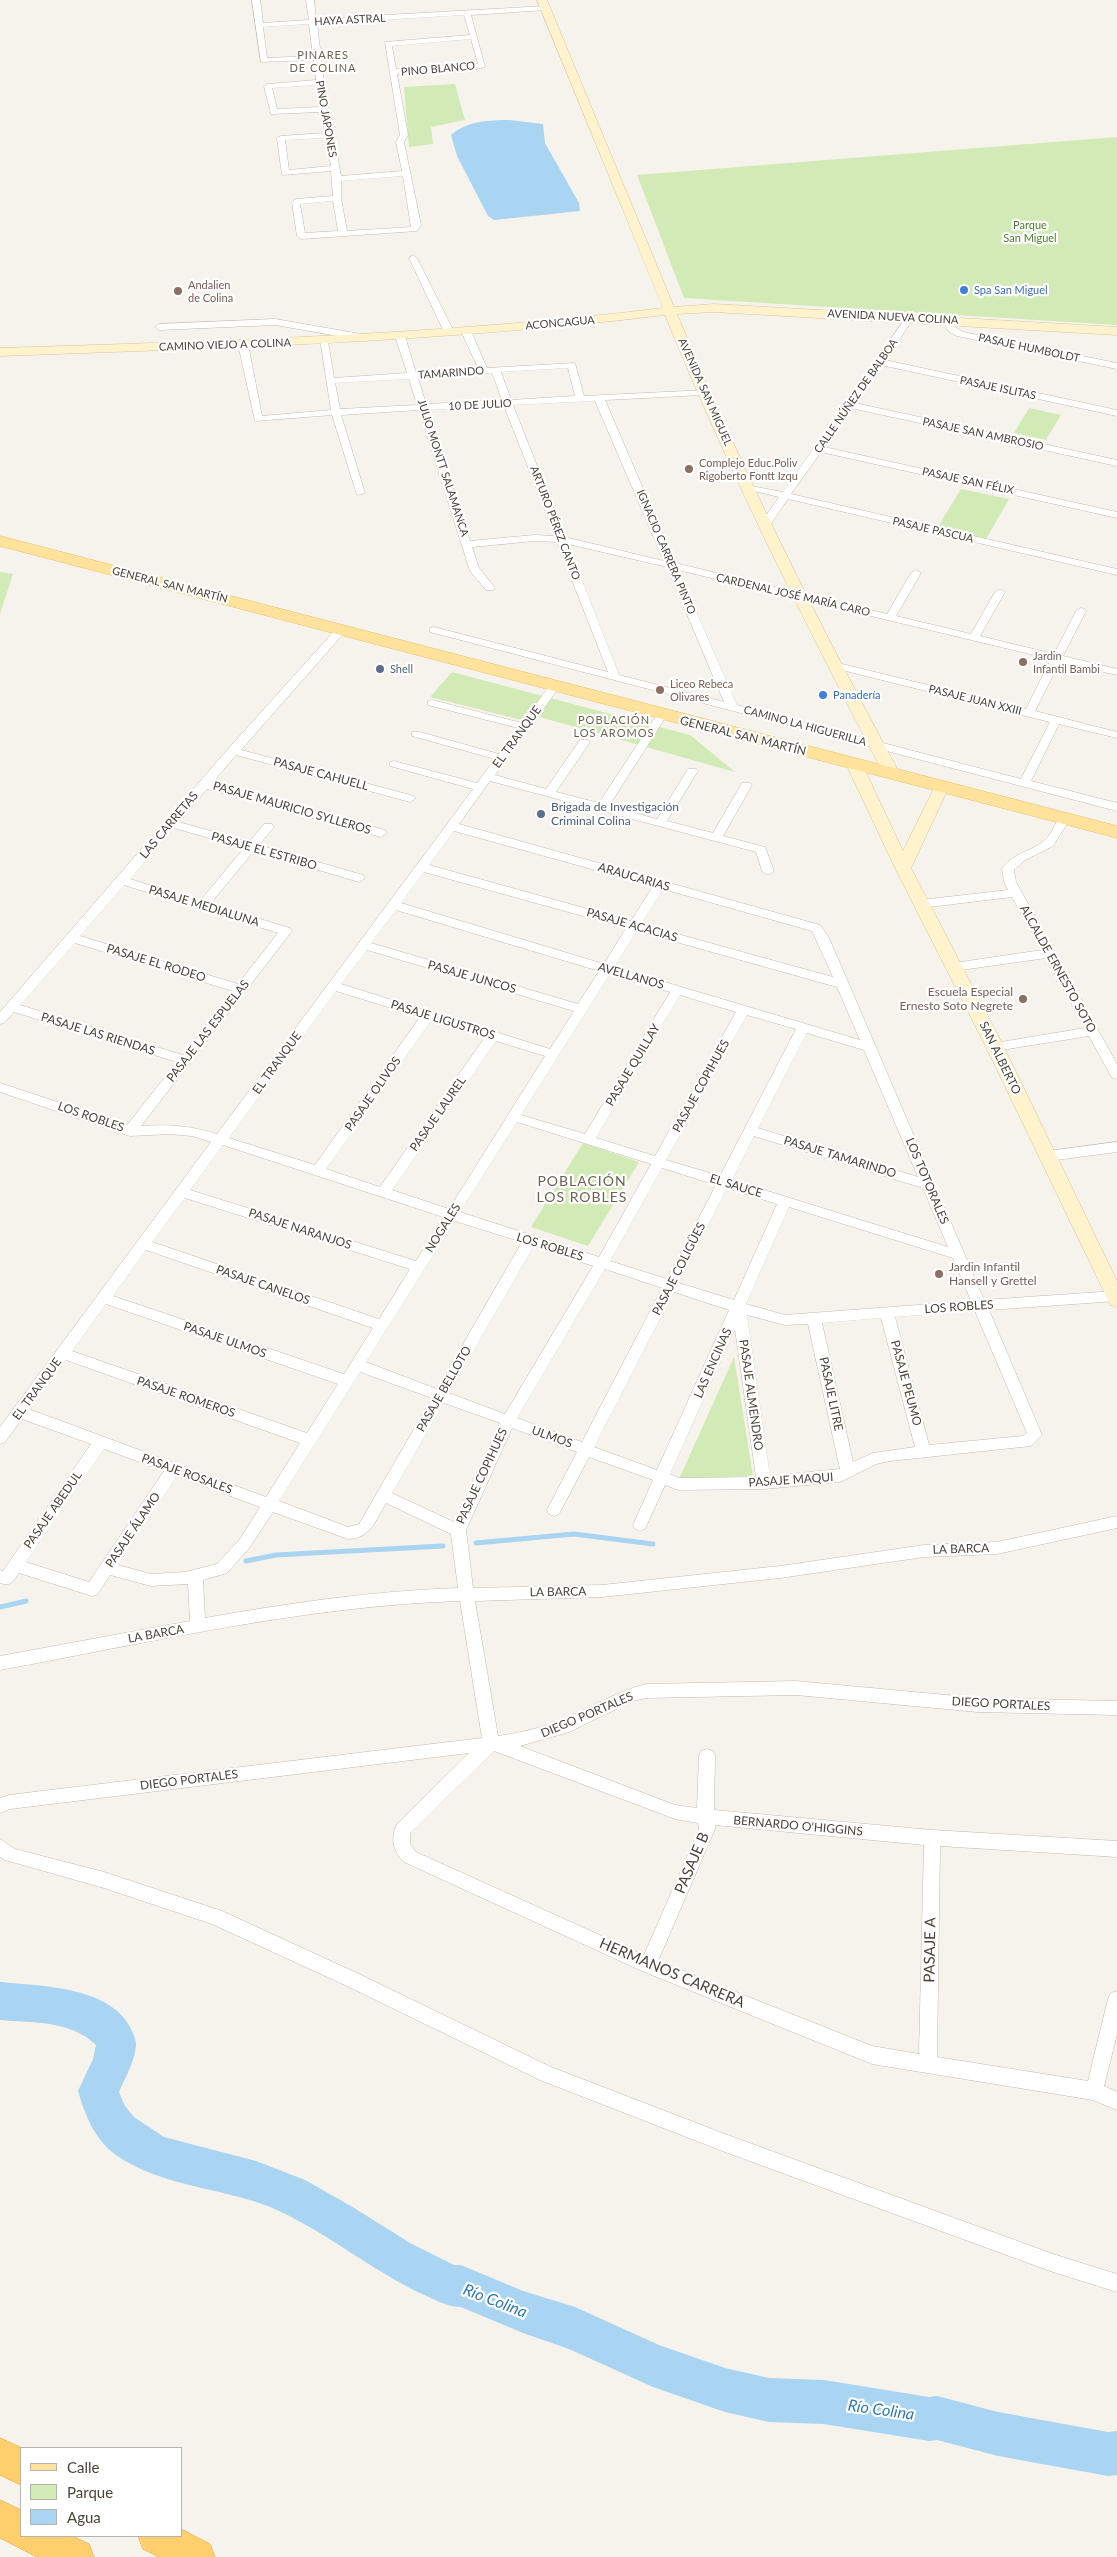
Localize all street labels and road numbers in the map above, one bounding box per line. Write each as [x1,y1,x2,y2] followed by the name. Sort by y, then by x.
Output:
[314,12,386,28] street label: HAYA ASTRAL
[400,59,476,79] street label: PINO BLANCO
[313,80,339,158] street label: PINO JAPONES
[827,307,959,327] street label: AVENIDA NUEVA COLINA
[525,313,595,333] street label: ACONCAGUA
[977,331,1081,365] street label: PASAJE HUMBOLDT
[159,336,291,354] street label: CAMINO VIEJO A COLINA
[675,336,735,448] street label: AVENIDA SAN MIGUEL
[811,336,901,456] street label: CALLE NÚÑEZ DE BALBOA
[417,364,485,382] street label: TAMARINDO
[959,373,1037,403] street label: PASAJE ISLITAS
[448,397,512,413] street label: 10 DE JULIO
[415,398,471,538] street label: JULIO MONTT SALAMANCA
[921,415,1045,453] street label: PASAJE SAN AMBROSIO
[527,464,583,582] street label: ARTURO PÉREZ CANTO
[921,465,1015,497] street label: PASAJE SAN FÉLIX
[634,488,698,616] street label: IGNACIO CARRERA PINTO
[891,514,975,546] street label: PASAJE PASCUA
[111,564,229,606] street label: GENERAL SAN MARTÍN
[715,571,871,619] street label: CARDENAL JOSÉ MARÍA CARO
[927,682,1023,718] street label: PASAJE JUAN XXIII
[490,703,544,771] street label: EL TRANQUE
[742,703,868,749] street label: CAMINO LA HIGUERILLA
[678,713,808,759] street label: GENERAL SAN MARTÍN
[272,754,370,794] street label: PASAJE CAHUELL
[211,779,373,837] street label: PASAJE MAURICIO SYLLEROS
[137,789,201,861] street label: LAS CARRETAS
[210,829,318,873] street label: PASAJE EL ESTRIBO
[596,860,672,894] street label: ARAUCARIAS
[147,882,261,930] street label: PASAJE MEDIALUNA
[1017,903,1099,1035] street label: ALCALDE ERNESTO SOTO
[585,905,679,945] street label: PASAJE ACACIAS
[105,941,207,985] street label: PASAJE EL RODEO
[426,957,518,997] street label: PASAJE JUNCOS
[596,960,666,992] street label: AVELLANOS
[164,977,252,1085] street label: PASAJE LAS ESPUELAS
[389,997,497,1043] street label: PASAJE LIGUSTROS
[39,1010,157,1058] street label: PASAJE LAS RIENDAS
[976,1019,1024,1097] street label: SAN ALBERTO
[603,1021,663,1109] street label: PASAJE QUILLAY
[250,1029,304,1097] street label: EL TRANQUE
[670,1037,732,1135] street label: PASAJE COPIHUES
[342,1054,404,1134] street label: PASAJE OLIVOS
[407,1074,469,1154] street label: PASAJE LAUREL
[56,1099,126,1135] street label: LOS ROBLES
[782,1133,898,1181] street label: PASAJE TAMARINDO
[902,1136,952,1226] street label: LOS TOTORALES
[708,1171,764,1201] street label: EL SAUCE
[422,1201,464,1255] street label: NOGALES
[247,1206,353,1252] street label: PASAJE NARANJOS
[649,1220,709,1318] street label: PASAJE COLIGÜES
[515,1230,585,1264] street label: LOS ROBLES
[214,1262,312,1308] street label: PASAJE CANELOS
[924,1297,994,1317] street label: LOS ROBLES
[182,1319,268,1361] street label: PASAJE ULMOS
[691,1326,735,1400] street label: LAS ENCINAS
[736,1339,766,1451] street label: PASAJE ALMENDRO
[888,1339,924,1427] street label: PASAJE PEUMO
[414,1344,474,1434] street label: PASAJE BELLOTO
[10,1355,64,1423] street label: EL TRANQUE
[816,1356,846,1432] street label: PASAJE LITRE
[135,1373,237,1421] street label: PASAJE ROMEROS
[530,1423,574,1451] street label: ULMOS
[454,1426,510,1526] street label: PASAJE COPIHUES
[140,1451,234,1497] street label: PASAJE ROSALES
[21,1469,85,1551] street label: PASAJE ABEDUL
[748,1470,834,1490] street label: PASAJE MAQUI
[103,1490,163,1570] street label: PASAJE ÁLAMO
[932,1541,990,1557] street label: LA BARCA
[530,1584,586,1600] street label: LA BARCA
[127,1622,185,1646] street label: LA BARCA
[539,1689,635,1741] street label: DIEGO PORTALES
[951,1694,1051,1714] street label: DIEGO PORTALES
[139,1767,239,1793] street label: DIEGO PORTALES
[733,1813,863,1839] street label: BERNARDO O'HIGGINS
[671,1830,713,1896] street label: PASAJE B
[920,1917,940,1983] street label: PASAJE A
[597,1934,747,2012] street label: HERMANOS CARRERA

